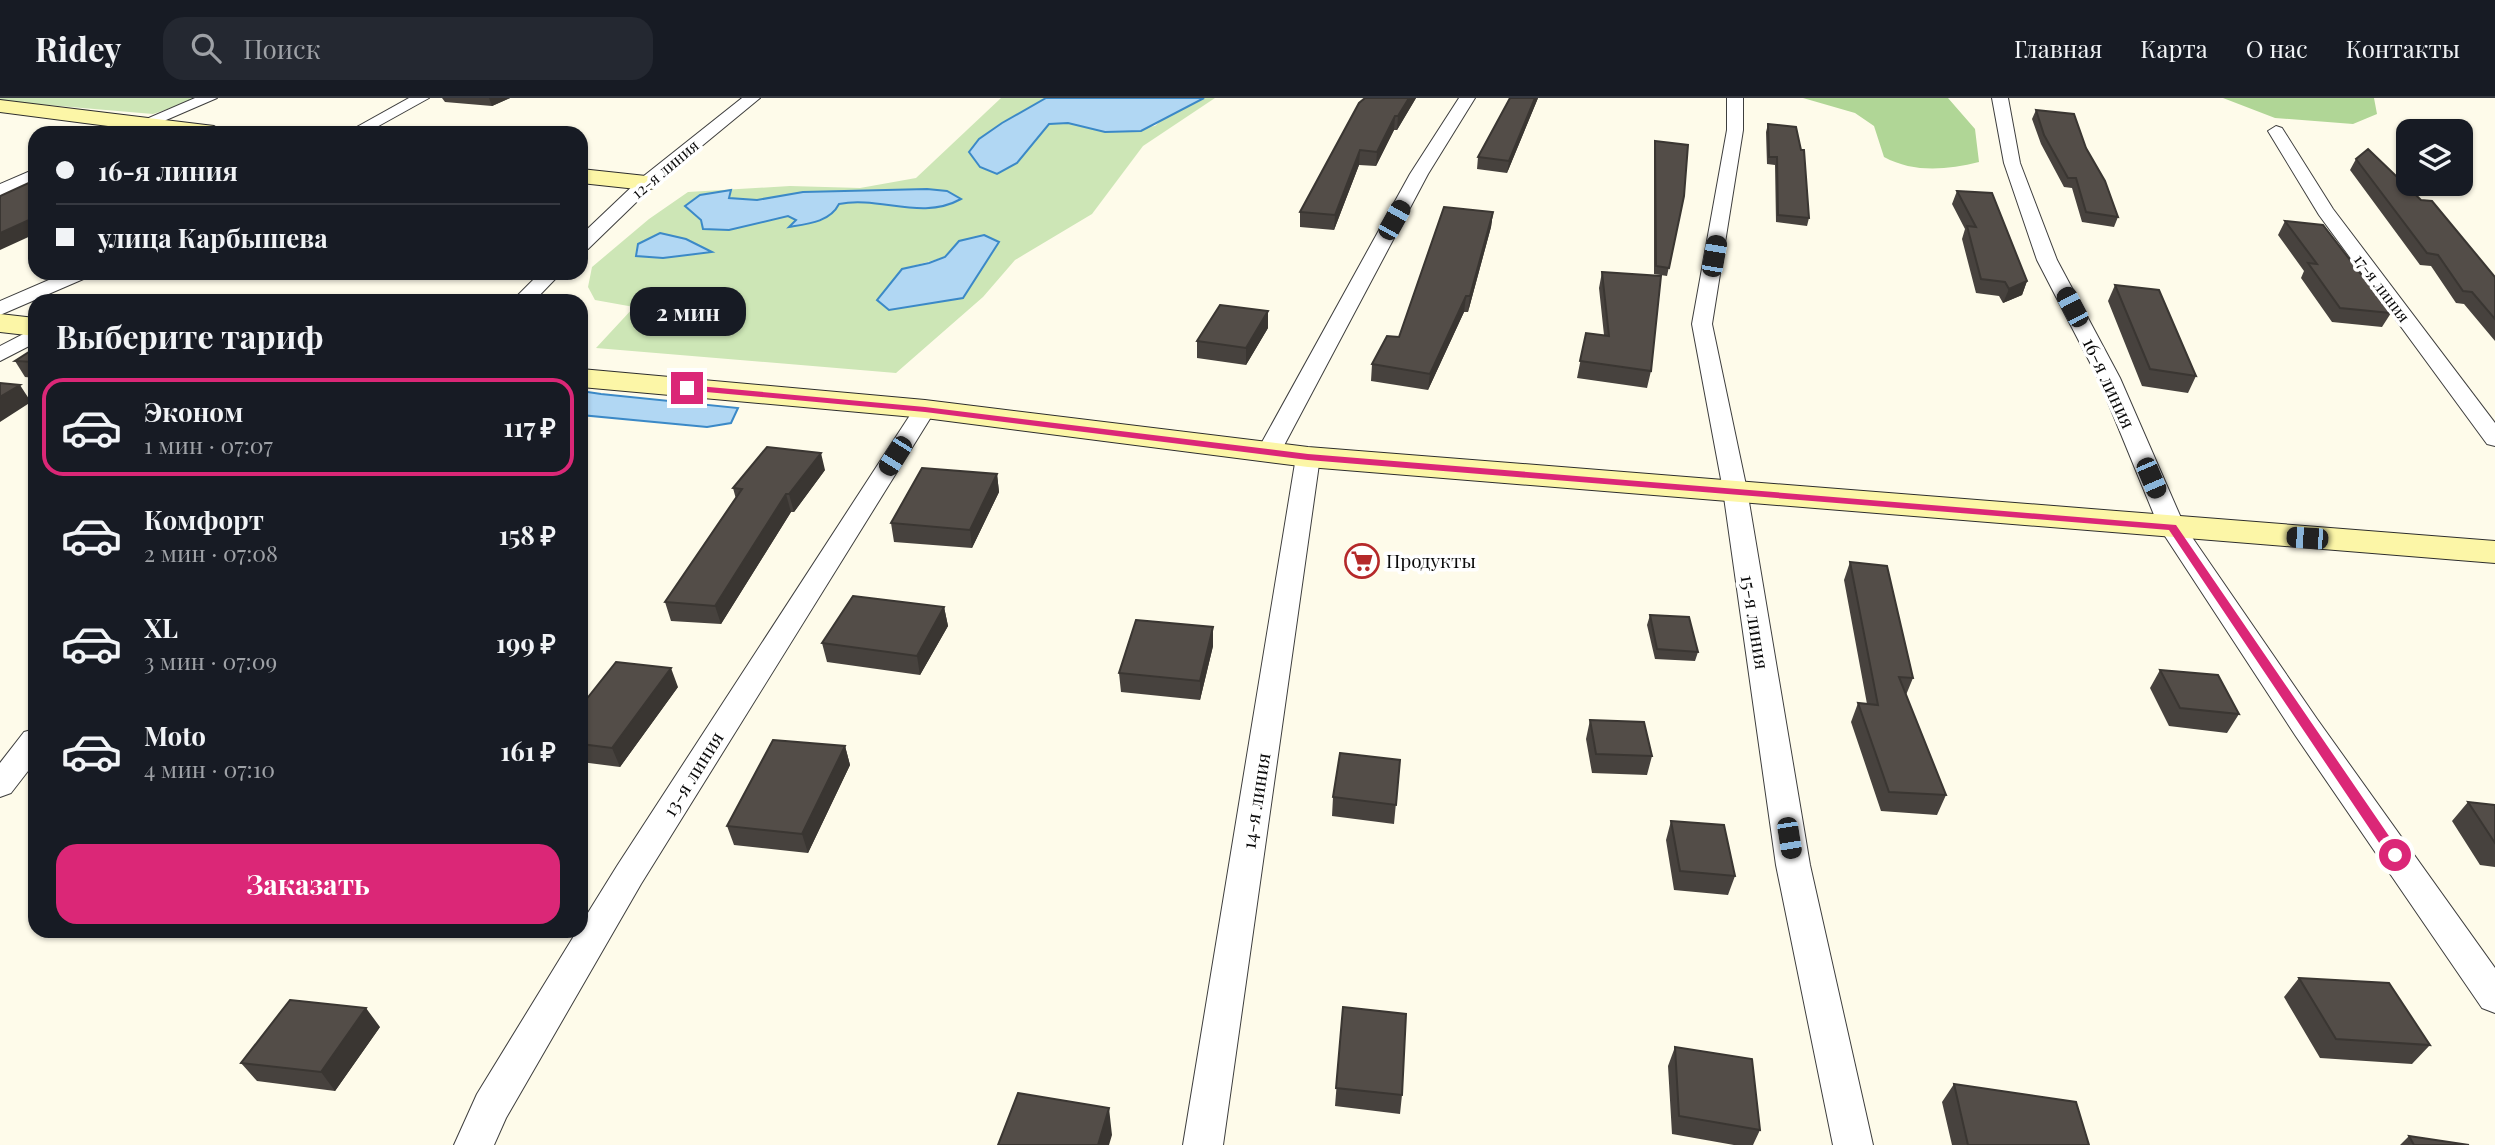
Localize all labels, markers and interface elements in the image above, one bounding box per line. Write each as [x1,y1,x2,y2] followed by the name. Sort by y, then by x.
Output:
[163,17,653,80] search box
[35,26,121,70] text: Ridey
[187,29,225,67] icon: search
[243,31,321,66] text: Поиск
[2014,32,2102,64] text: Главная
[2140,32,2208,64] text: Карта
[2246,32,2308,64] text: О нас
[2346,32,2460,64] text: Контакты
[2396,119,2473,196] map controls
[2396,119,2473,196] button: layers
[627,134,703,203] street label: 12-я линия
[98,153,238,188] text: 16-я линия
[1375,197,1414,243] car
[98,220,328,255] text: улица Карбышева
[1701,233,1728,279] car
[2350,249,2415,326] street label: 17-я линия
[2053,284,2092,330] car
[629,286,745,336] callout: 2 мин
[656,296,720,327] text: 2 мин
[56,314,323,357] text: Выберите тариф
[2078,333,2142,432] street label: 16-я линия
[671,372,703,404] route end
[144,394,243,429] text: Эконом
[60,396,123,459] icon: car
[504,409,556,444] text: 117 ₽
[144,429,273,460] text: 1 мин · 07:07
[875,433,916,479] car
[2134,455,2169,501] car
[144,502,264,537] text: Комфорт
[60,504,123,567] icon: car
[499,517,556,552] text: 158 ₽
[2286,526,2329,550] car
[144,537,278,568] text: 2 мин · 07:08
[1343,542,1381,580] supermarket icon: Продукты
[1386,547,1476,573] place label: Продукты
[1736,573,1776,671] street label: 15-я линия
[144,610,178,645] text: XL
[60,612,123,675] icon: car
[496,625,556,660] text: 199 ₽
[144,645,277,676] text: 3 мин · 07:09
[144,718,206,753] text: Moto
[60,720,123,783] icon: car
[656,726,729,821] street label: 13-я линия
[500,733,556,768] text: 161 ₽
[1235,751,1275,851] street label: 14-я линия
[144,753,275,784] text: 4 мин · 07:10
[1776,816,1803,860] car
[2379,839,2411,871] route start
[56,844,560,924] button: Заказать

